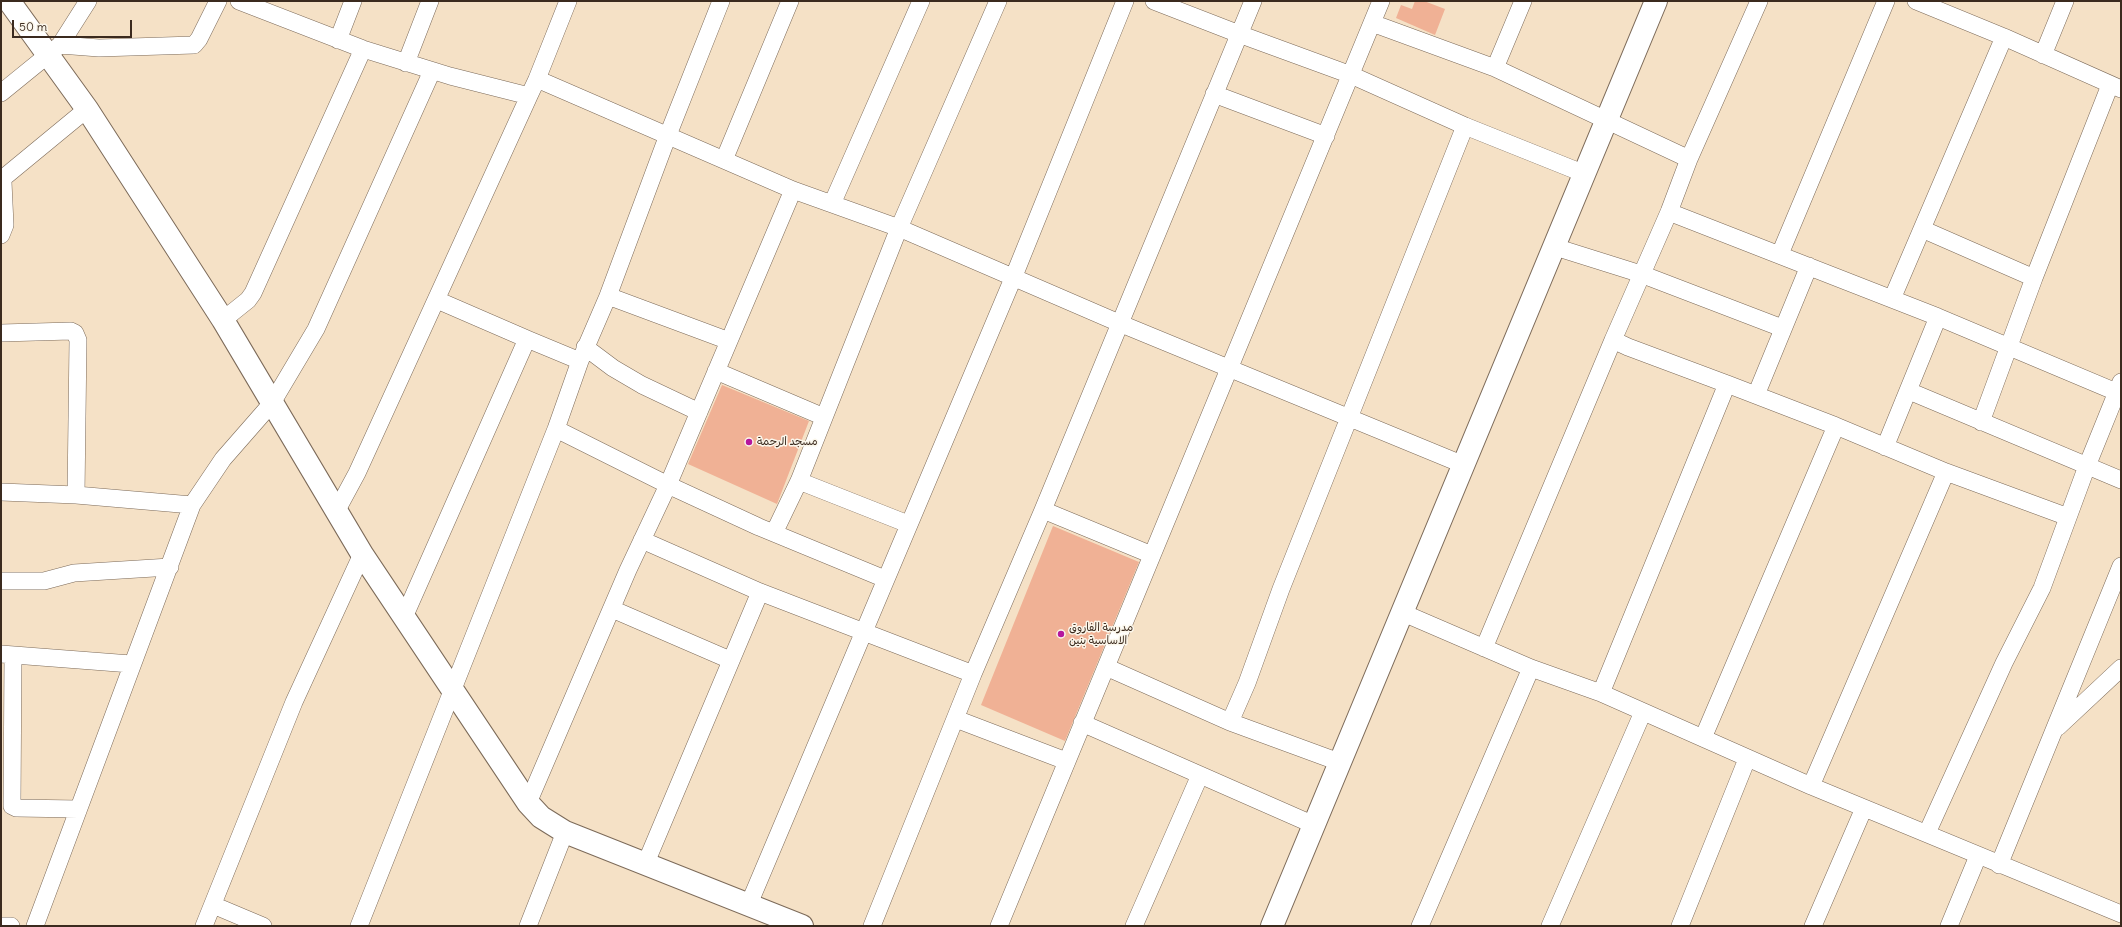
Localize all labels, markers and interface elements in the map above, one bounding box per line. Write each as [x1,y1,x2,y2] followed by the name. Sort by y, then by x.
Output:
[14,12,134,38] scale bar
[19,19,47,34] text: 50 m
[757,435,818,449] place label: مسجد الرحمة
[744,437,754,447] marker: مسجد الرحمة
[1069,621,1133,647] place label: مدرسة الفاروق الاساسية بنين
[1056,629,1066,639] marker: مدرسة الفاروق الاساسية بنين

